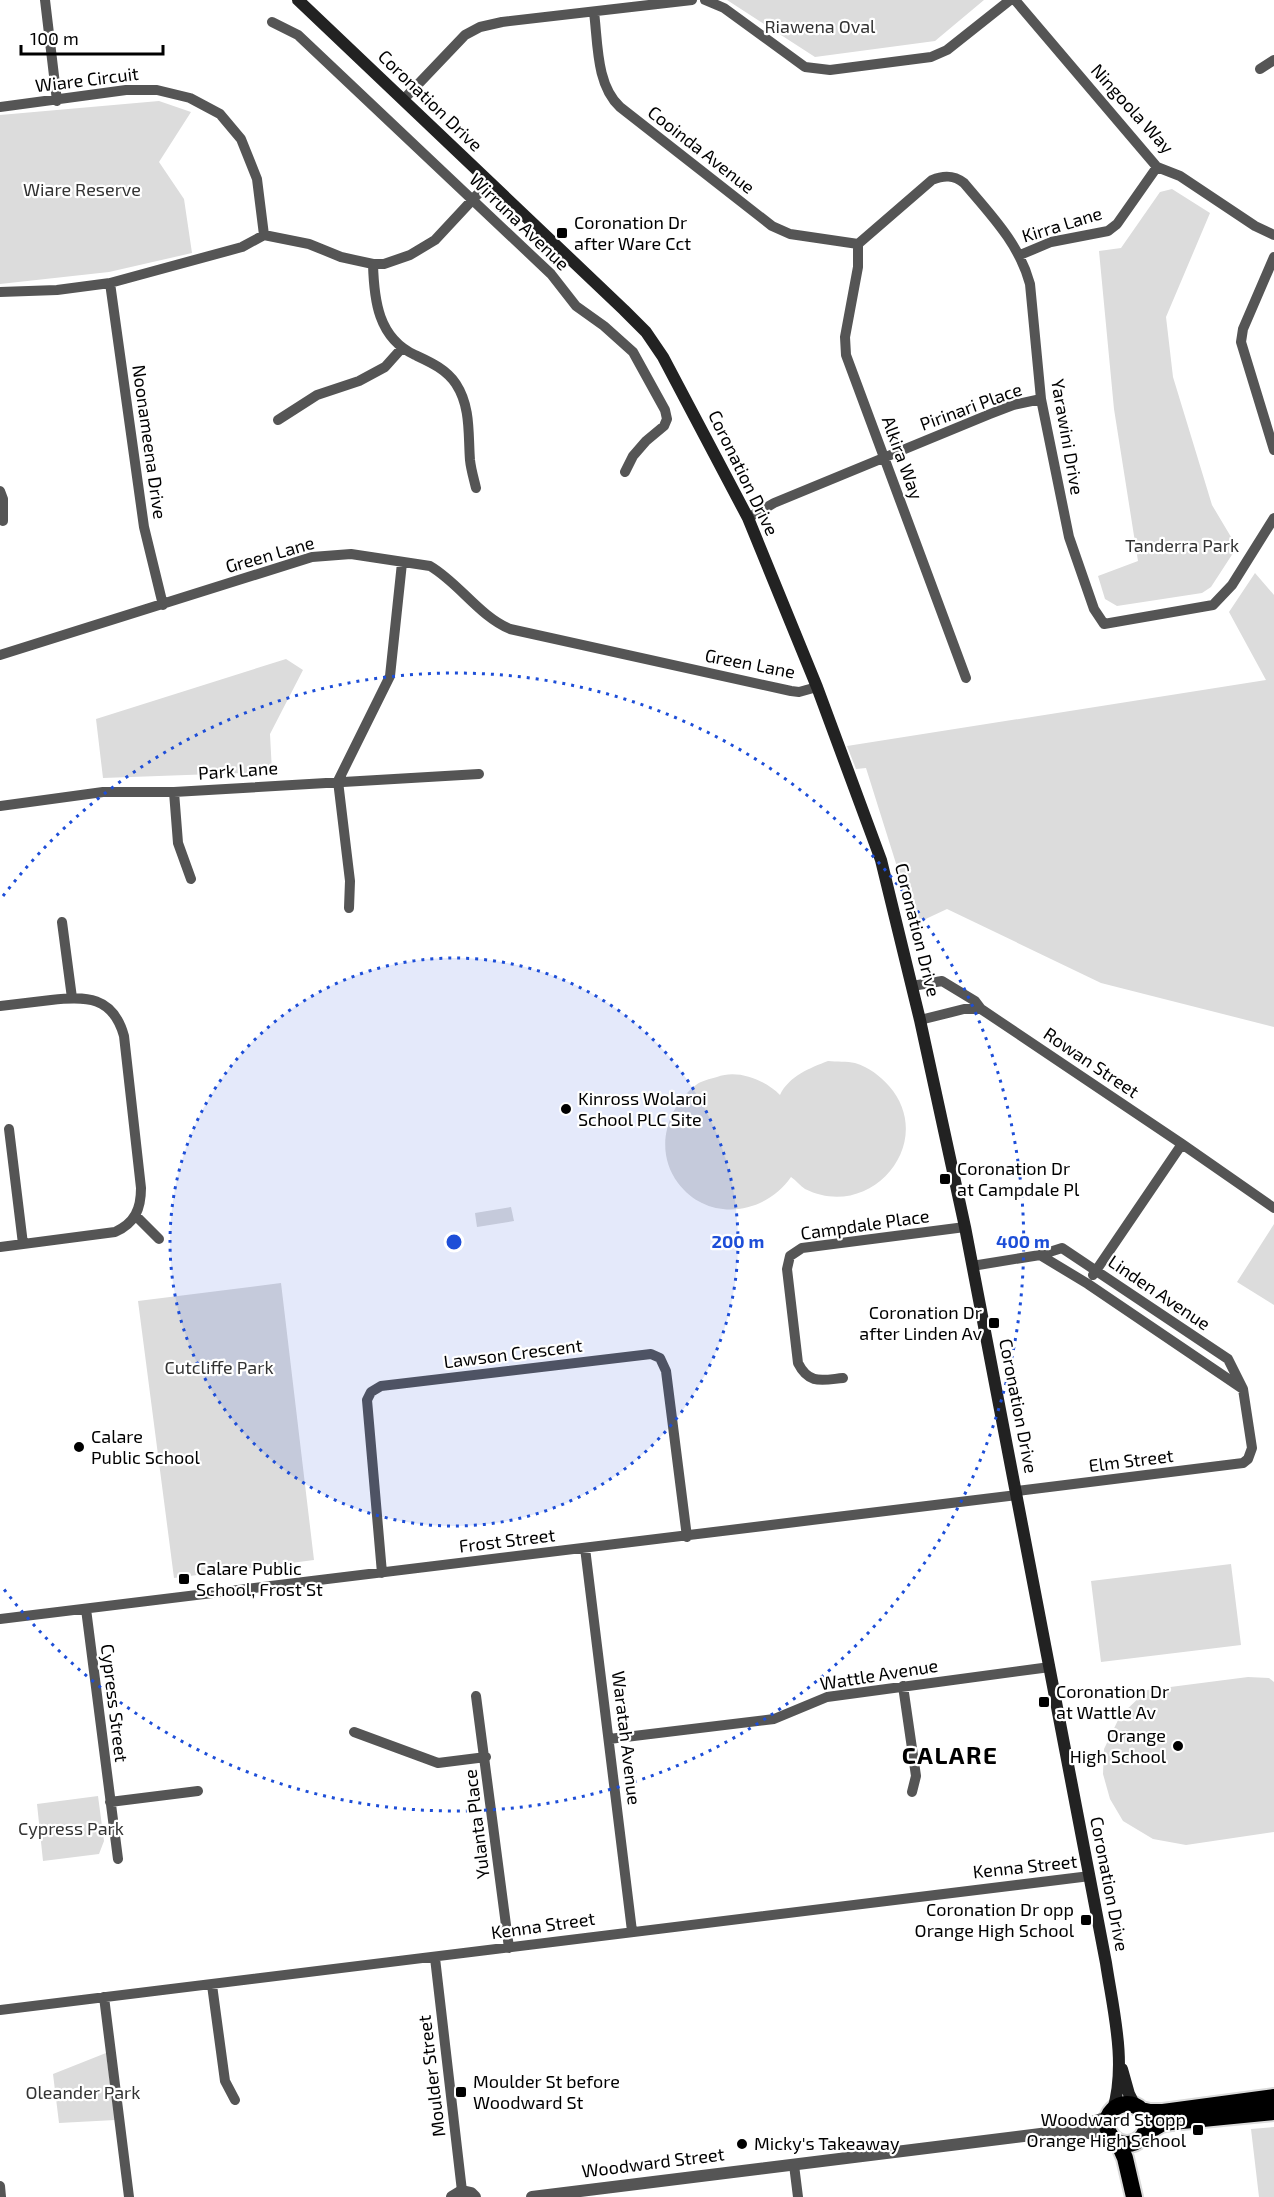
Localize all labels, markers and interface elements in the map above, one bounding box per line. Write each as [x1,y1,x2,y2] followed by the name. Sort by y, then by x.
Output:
[765,15,876,37] park label: Riawena Oval
[21,18,164,56] scale bar
[30,27,79,49] text: 100 m
[374,45,488,156] street label: Coronation Drive
[1087,59,1179,158] street label: Ningoola Way
[34,62,140,96] street label: Wiare Circuit
[644,101,760,198] street label: Cooinda Avenue
[465,168,574,275] street label: Wirruna Avenue
[23,178,141,200] park label: Wiare Reserve
[1019,201,1104,247] street label: Kirra Lane
[574,211,691,254] place label: Coronation Dr after Ware Cct
[555,226,569,240] marker: Coronation Dr after Ware Cct
[128,363,172,520] street label: Noonameena Drive
[917,377,1025,435] street label: Pirinari Place
[1047,377,1089,496] street label: Yarawini Drive
[704,406,784,539] street label: Coronation Drive
[878,413,928,503] street label: Alkira Way
[223,531,317,577] street label: Green Lane
[1125,534,1239,556] park label: Tanderra Park
[703,644,797,683] street label: Green Lane
[197,756,279,784] street label: Park Lane
[891,861,945,999] street label: Coronation Drive
[1040,1022,1144,1102] street label: Rowan Street
[578,1087,707,1130] place label: Kinross Wolaroi School PLC Site
[559,1102,573,1116] marker: Kinross Wolaroi School PLC Site
[957,1157,1080,1200] place label: Coronation Dr at Campdale Pl
[938,1172,952,1186] marker: Coronation Dr at Campdale Pl
[799,1204,931,1244] street label: Campdale Place
[712,1230,764,1252] text: 200 m
[996,1230,1050,1252] text: 400 m
[444,1232,464,1252] centre of rings
[1104,1250,1215,1334] street label: Linden Avenue
[859,1301,982,1344] place label: Coronation Dr after Linden Av
[987,1316,1001,1330] marker: Coronation Dr after Linden Av
[442,1334,584,1372] street label: Lawson Crescent
[995,1337,1043,1475] street label: Coronation Drive
[164,1356,274,1378] park label: Cutcliffe Park
[91,1425,201,1468] place label: Calare Public School
[72,1440,86,1454] marker: Calare Public School
[1087,1444,1175,1476] street label: Elm Street
[458,1523,556,1557] street label: Frost Street
[196,1557,323,1600] place label: Calare Public School, Frost St
[177,1572,191,1586] marker: Calare Public School, Frost St
[97,1642,133,1763] street label: Cypress Street
[818,1654,940,1694] street label: Wattle Avenue
[608,1670,646,1806] street label: Waratah Avenue
[1056,1680,1169,1723] place label: Coronation Dr at Wattle Av
[1037,1695,1051,1709] marker: Coronation Dr at Wattle Av
[1070,1724,1167,1767] place label: Orange High School
[1171,1739,1185,1753] marker: Orange High School
[902,1740,998,1769] district label: CALARE
[458,1768,494,1880] street label: Yulanta Place
[1086,1815,1134,1953] street label: Coronation Drive
[18,1817,124,1839] park label: Cypress Park
[972,1850,1078,1882] street label: Kenna Street
[915,1898,1075,1941] place label: Coronation Dr opp Orange High School
[489,1907,596,1943] street label: Kenna Street
[1079,1913,1093,1927] marker: Coronation Dr opp Orange High School
[413,2014,449,2138] street label: Moulder Street
[473,2070,620,2113] place label: Moulder St before Woodward St
[25,2081,141,2103] park label: Oleander Park
[454,2085,468,2099] marker: Moulder St before Woodward St
[1027,2108,1187,2151] place label: Woodward St opp Orange High School
[1191,2123,1205,2137] marker: Woodward St opp Orange High School
[754,2132,900,2154] place label: Micky's Takeaway
[735,2137,749,2151] marker: Micky's Takeaway
[580,2142,726,2182] street label: Woodward Street

